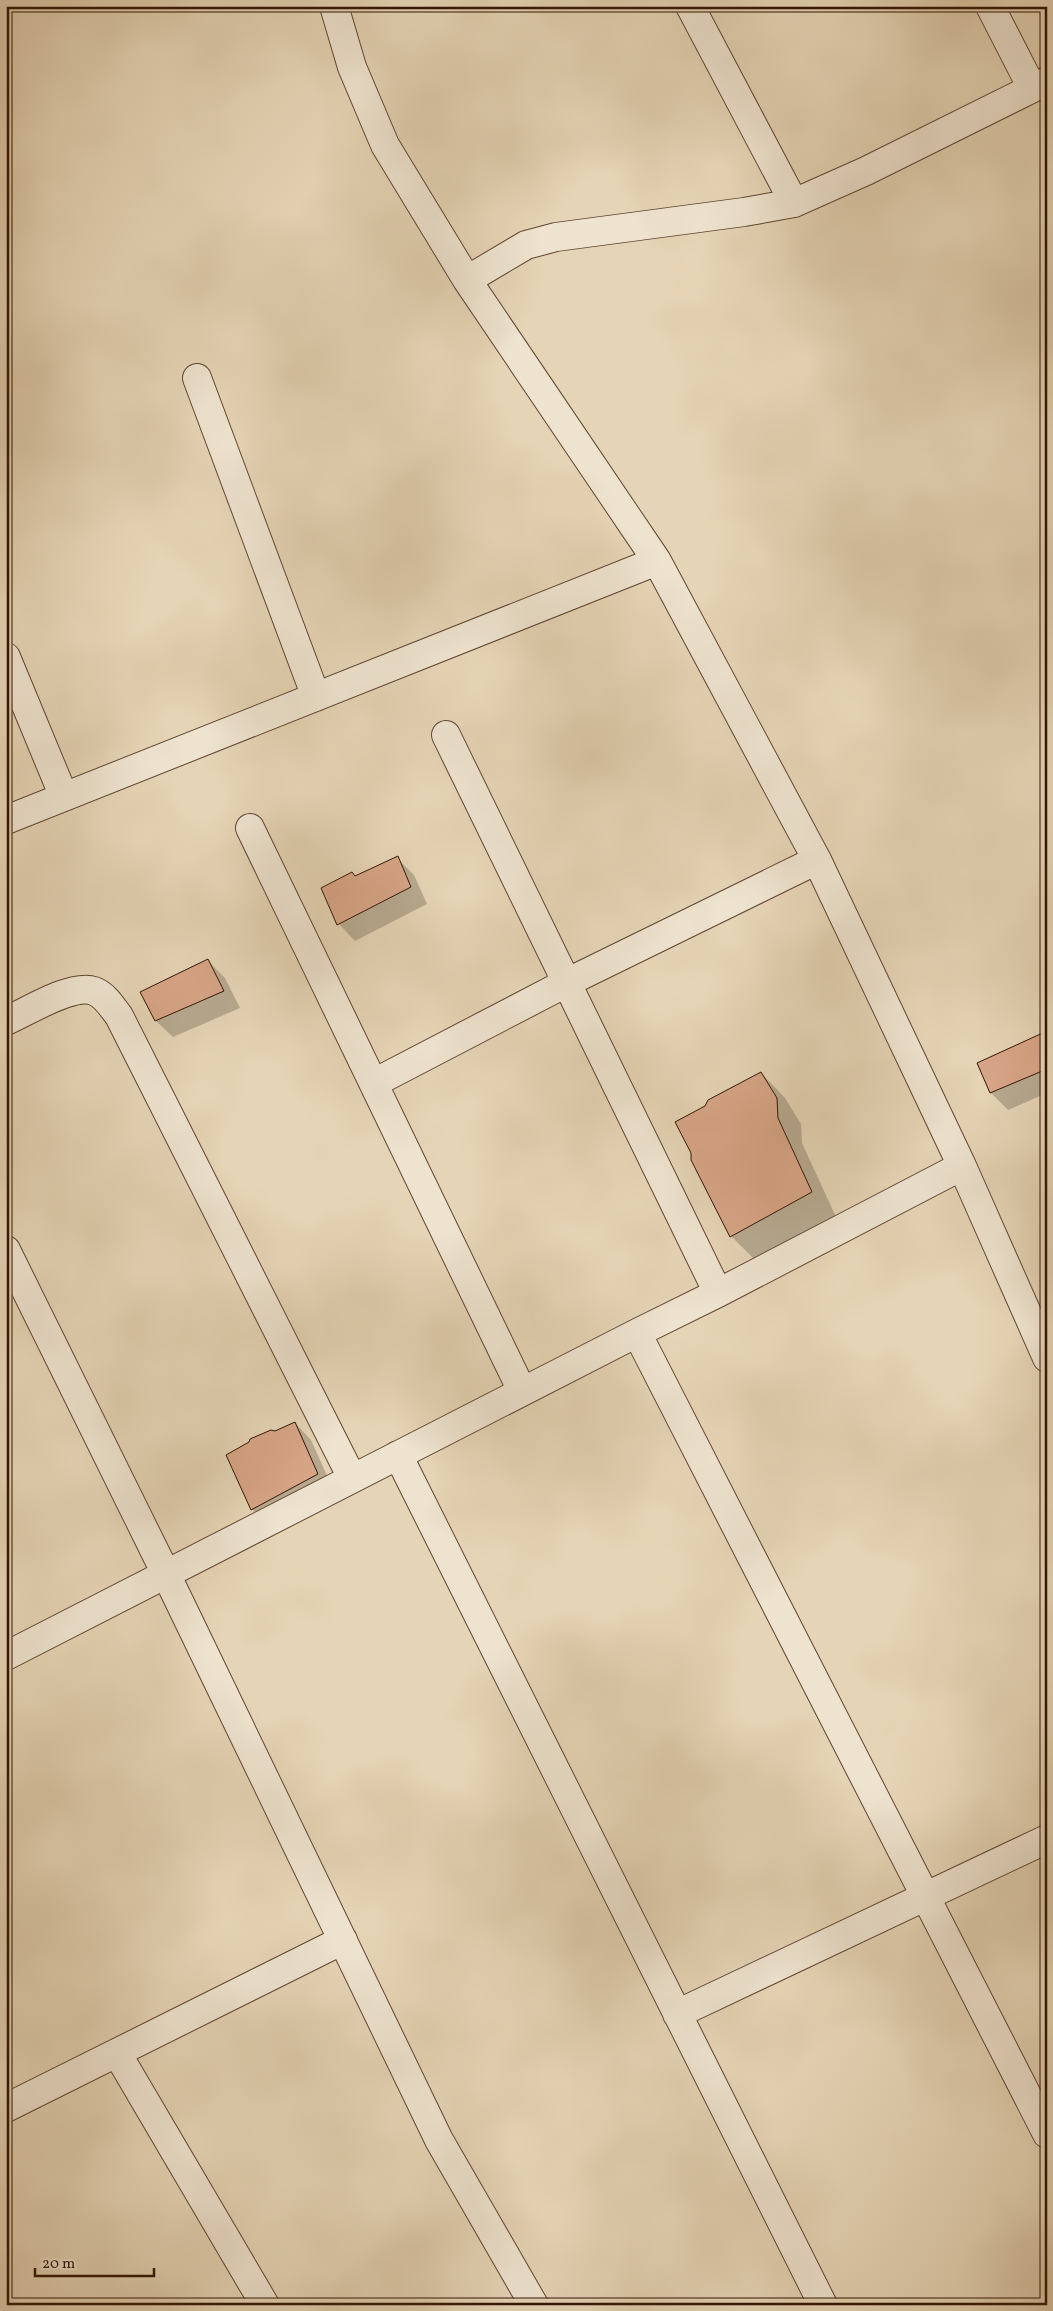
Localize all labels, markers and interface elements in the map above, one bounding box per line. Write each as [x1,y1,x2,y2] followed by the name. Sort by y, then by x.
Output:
[35,2246,154,2278] scale bar
[42,2254,75,2275] text: 20 m

